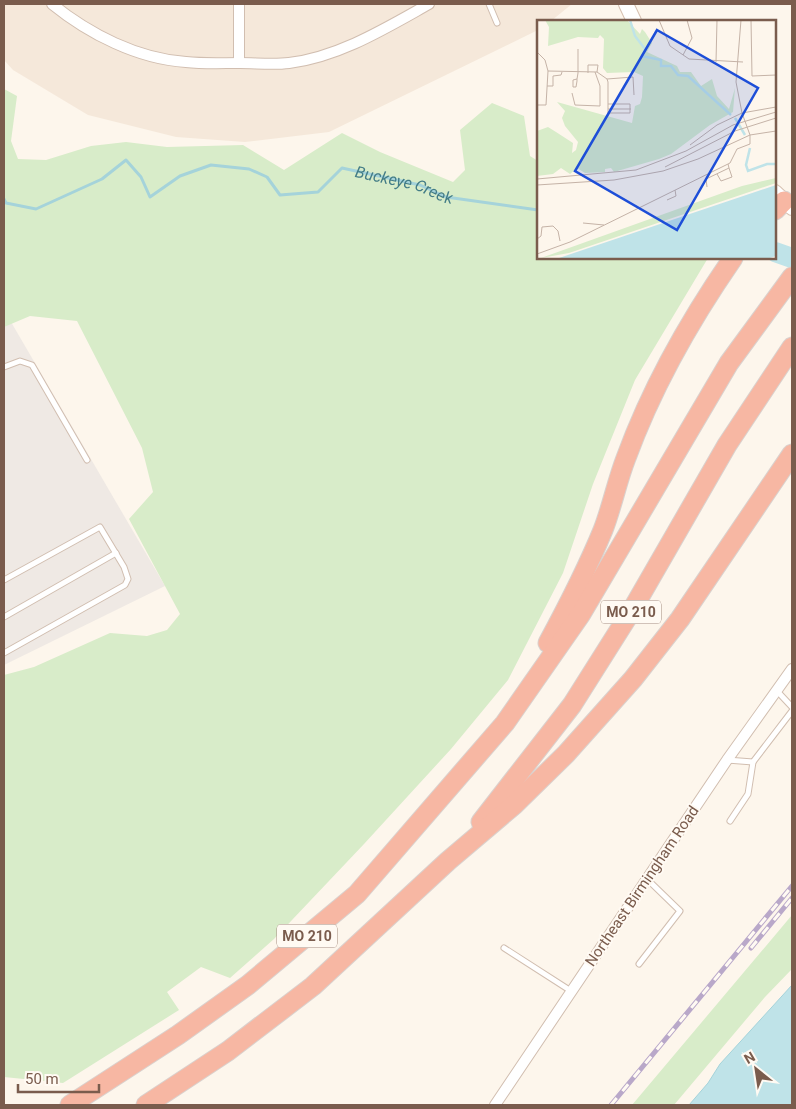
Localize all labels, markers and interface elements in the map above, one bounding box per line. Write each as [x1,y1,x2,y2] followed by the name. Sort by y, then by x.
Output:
[537,20,776,259] inset map
[353,162,455,208] water label: Buckeye Creek
[601,600,661,624] road number: MO 210
[582,802,702,970] street label: Northeast Birmingham Road
[277,924,337,948] road number: MO 210
[731,1044,781,1094] north arrow
[741,1048,758,1067] text: N
[18,1062,99,1094] scale bar
[25,1070,59,1088] text: 50 m

